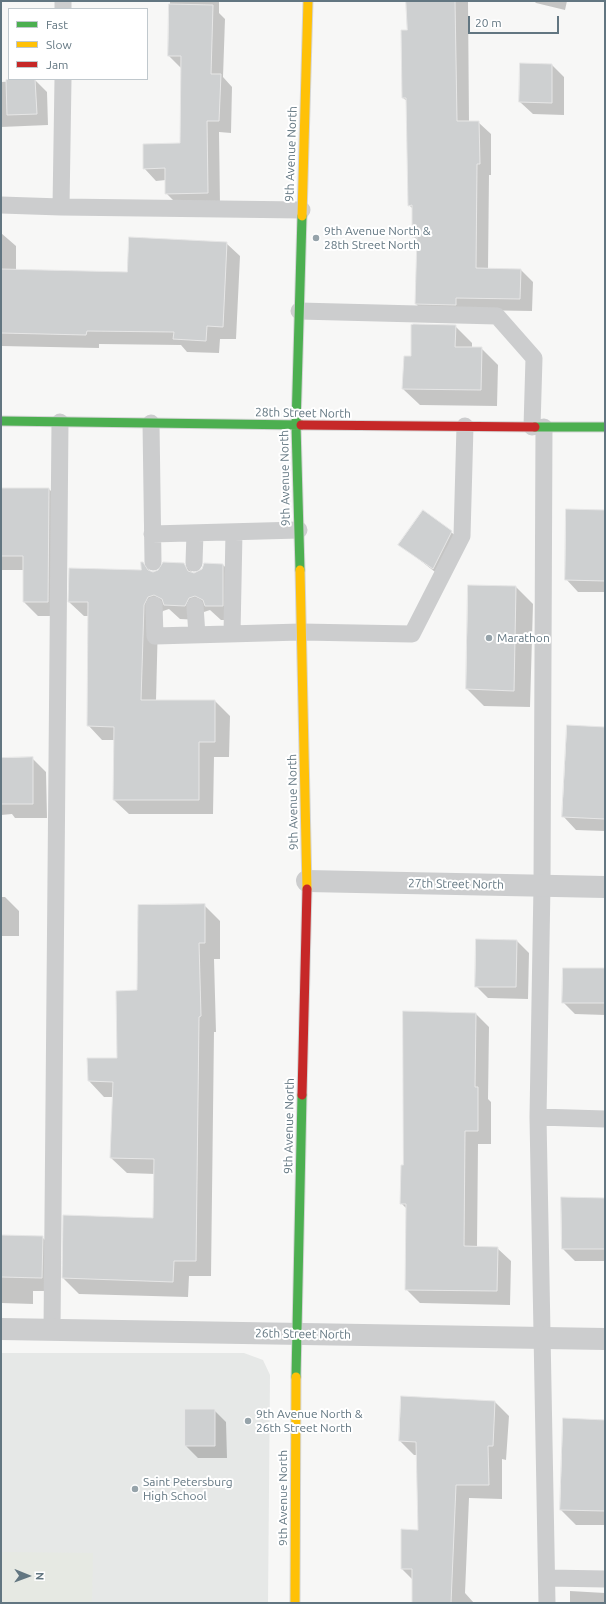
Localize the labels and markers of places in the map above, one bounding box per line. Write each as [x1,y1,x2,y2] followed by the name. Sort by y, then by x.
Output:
[324,224,431,252] place label: 9th Avenue North & 28th Street North
[311,233,321,243] marker: 9th Avenue North & 28th Street North
[497,631,550,645] place label: Marathon
[484,633,494,643] marker: Marathon
[256,1407,363,1435] place label: 9th Avenue North & 26th Street North
[243,1416,253,1426] marker: 9th Avenue North & 26th Street North
[143,1475,233,1503] place label: Saint Petersburg High School
[130,1484,140,1494] marker: Saint Petersburg High School

